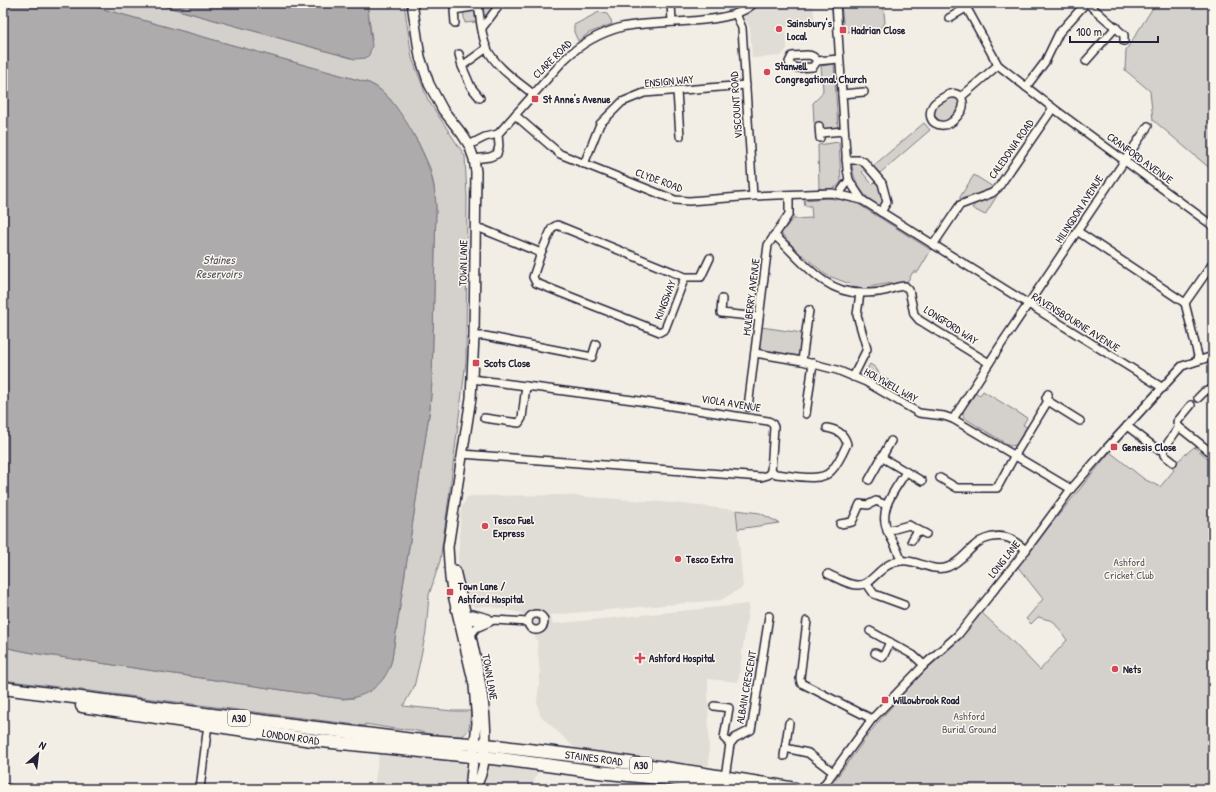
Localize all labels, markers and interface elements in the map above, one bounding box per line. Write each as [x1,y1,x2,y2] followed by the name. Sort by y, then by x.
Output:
[787,16,833,43] place label: Sainsbury's Local
[1070,18,1158,44] scale bar
[851,23,906,37] place label: Hadrian Close
[1076,23,1102,40] text: 100 m
[774,24,784,34] marker: Sainsbury's Local
[838,25,848,35] marker: Hadrian Close
[530,36,575,81] street label: CLARE ROAD
[775,59,867,87] place label: Stanwell Congregational Church
[762,67,772,77] marker: Stanwell Congregational Church
[727,70,745,139] street label: VISCOUNT ROAD
[644,72,694,90] street label: ENSIGN WAY
[543,92,611,106] place label: St Anne's Avenue
[530,94,540,104] marker: St Anne's Avenue
[985,116,1037,182] street label: CALEDONIA ROAD
[1104,129,1176,187] street label: CRANFORD AVENUE
[633,165,685,195] street label: CLYDE ROAD
[1052,172,1106,246] street label: HILINGDON AVENUE
[456,239,470,286] street label: TOWN LANE
[196,251,243,282] water label: Staines Reservoirs
[739,257,763,336] street label: MULBERRY AVENUE
[651,278,679,322] street label: KINGSWAY
[1029,289,1123,355] street label: RAVENSBOURNE AVENUE
[921,302,981,348] street label: LONGFORD WAY
[484,356,531,370] place label: Scots Close
[471,358,481,368] marker: Scots Close
[862,364,921,406] street label: HOLYWELL WAY
[700,391,762,415] street label: VIOLA AVENUE
[1122,440,1177,454] place label: Genesis Close
[1109,442,1119,452] marker: Genesis Close
[492,513,535,541] place label: Tesco Fuel Express
[480,521,490,531] marker: Tesco Fuel Express
[985,537,1023,581] street label: LONG LANE
[685,552,734,566] place label: Tesco Extra
[673,554,683,564] marker: Tesco Extra
[1104,555,1155,582] park label: Ashford Cricket Club
[457,579,525,607] place label: Town Lane / Ashford Hospital
[445,587,455,597] marker: Town Lane / Ashford Hospital
[733,648,759,725] street label: ALBAIN CRESCENT
[649,651,716,666] place label: Ashford Hospital
[634,652,646,664] marker: Ashford Hospital
[479,653,501,701] street label: TOWN LANE
[1123,662,1142,676] place label: Nets
[1110,664,1120,674] marker: Nets
[893,693,960,707] place label: Willowbrook Road
[880,695,890,705] marker: Willowbrook Road
[942,709,997,736] park label: Ashford Burial Ground
[228,710,250,726] road number: A30
[261,726,321,748] street label: LONDON ROAD
[18,734,58,774] north arrow
[37,738,49,753] text: N
[564,747,624,769] street label: STAINES ROAD
[630,757,652,773] road number: A30

